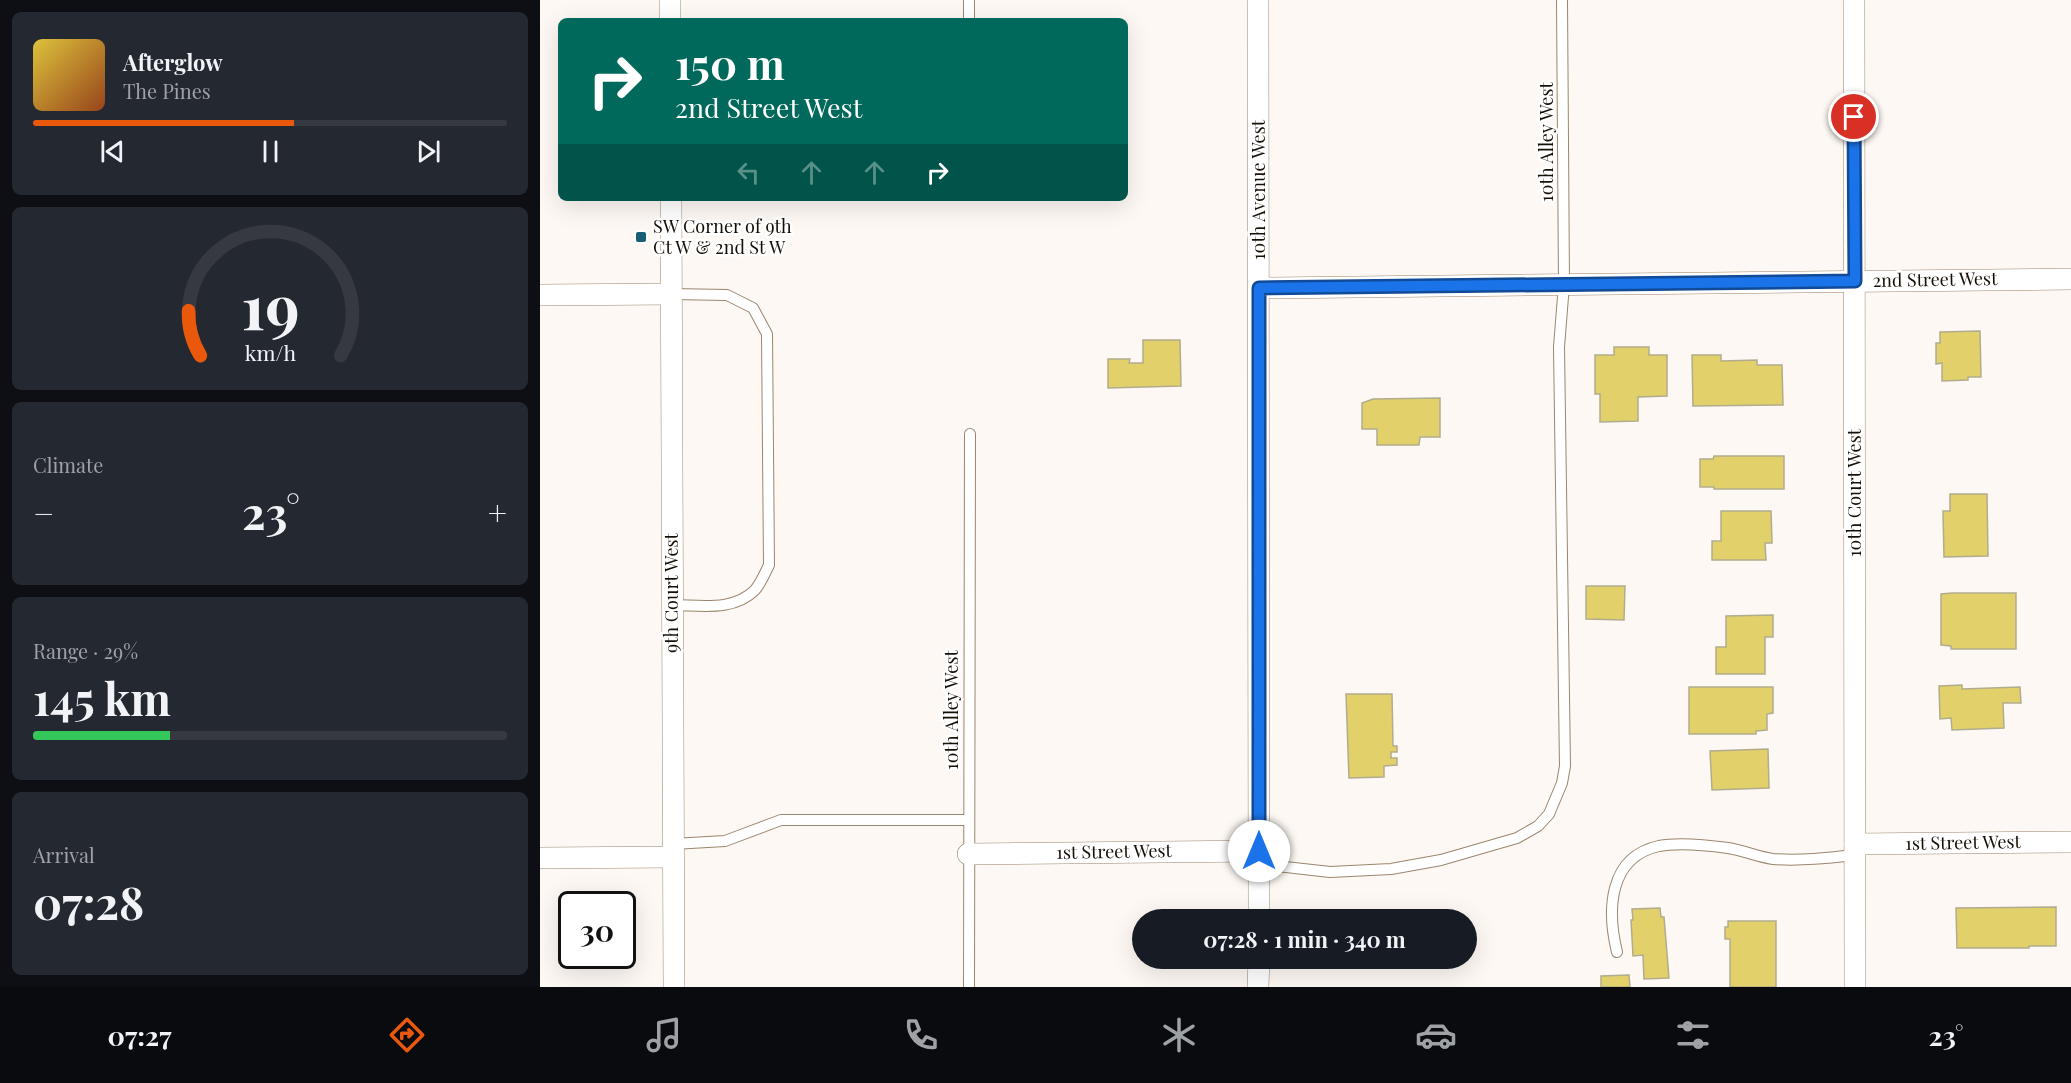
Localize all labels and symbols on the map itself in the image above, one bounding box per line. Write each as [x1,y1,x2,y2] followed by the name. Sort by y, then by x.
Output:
[1534,82,1558,202] street label: 10th Alley West
[1828,91,1879,142] pin
[1246,119,1270,260] street label: 10th Avenue West
[653,214,792,259] place label: SW Corner of 9th Ct W & 2nd St W
[634,230,648,244] marker: SW Corner of 9th Ct W & 2nd St W
[1872,266,1998,292] street label: 2nd Street West
[1842,428,1866,557] street label: 10th Court West
[659,532,683,653] street label: 9th Court West
[939,650,963,770] street label: 10th Alley West
[1227,819,1291,883] position arrow
[1905,829,2022,855] street label: 1st Street West
[1056,838,1173,864] street label: 1st Street West
[558,891,636,969] speed limit sign: 30

